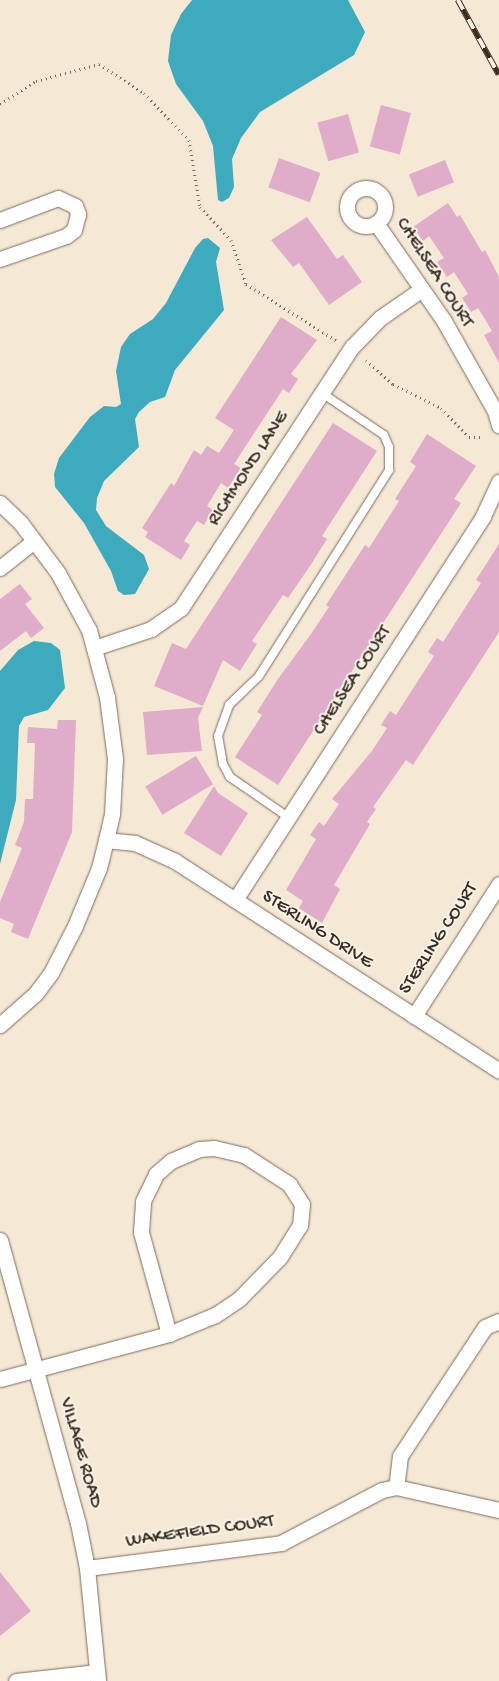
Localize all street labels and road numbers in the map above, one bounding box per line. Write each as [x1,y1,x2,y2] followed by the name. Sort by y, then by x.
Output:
[390,214,478,332] street label: CHELSEA COURT
[203,407,295,531] street label: RICHMOND LANE
[309,622,397,740] street label: CHELSEA COURT
[395,879,483,999] street label: STERLING COURT
[257,886,377,974] street label: STERLING DRIVE
[53,1395,107,1511] street label: VILLAGE ROAD
[124,1510,276,1554] street label: WAKEFIELD COURT

